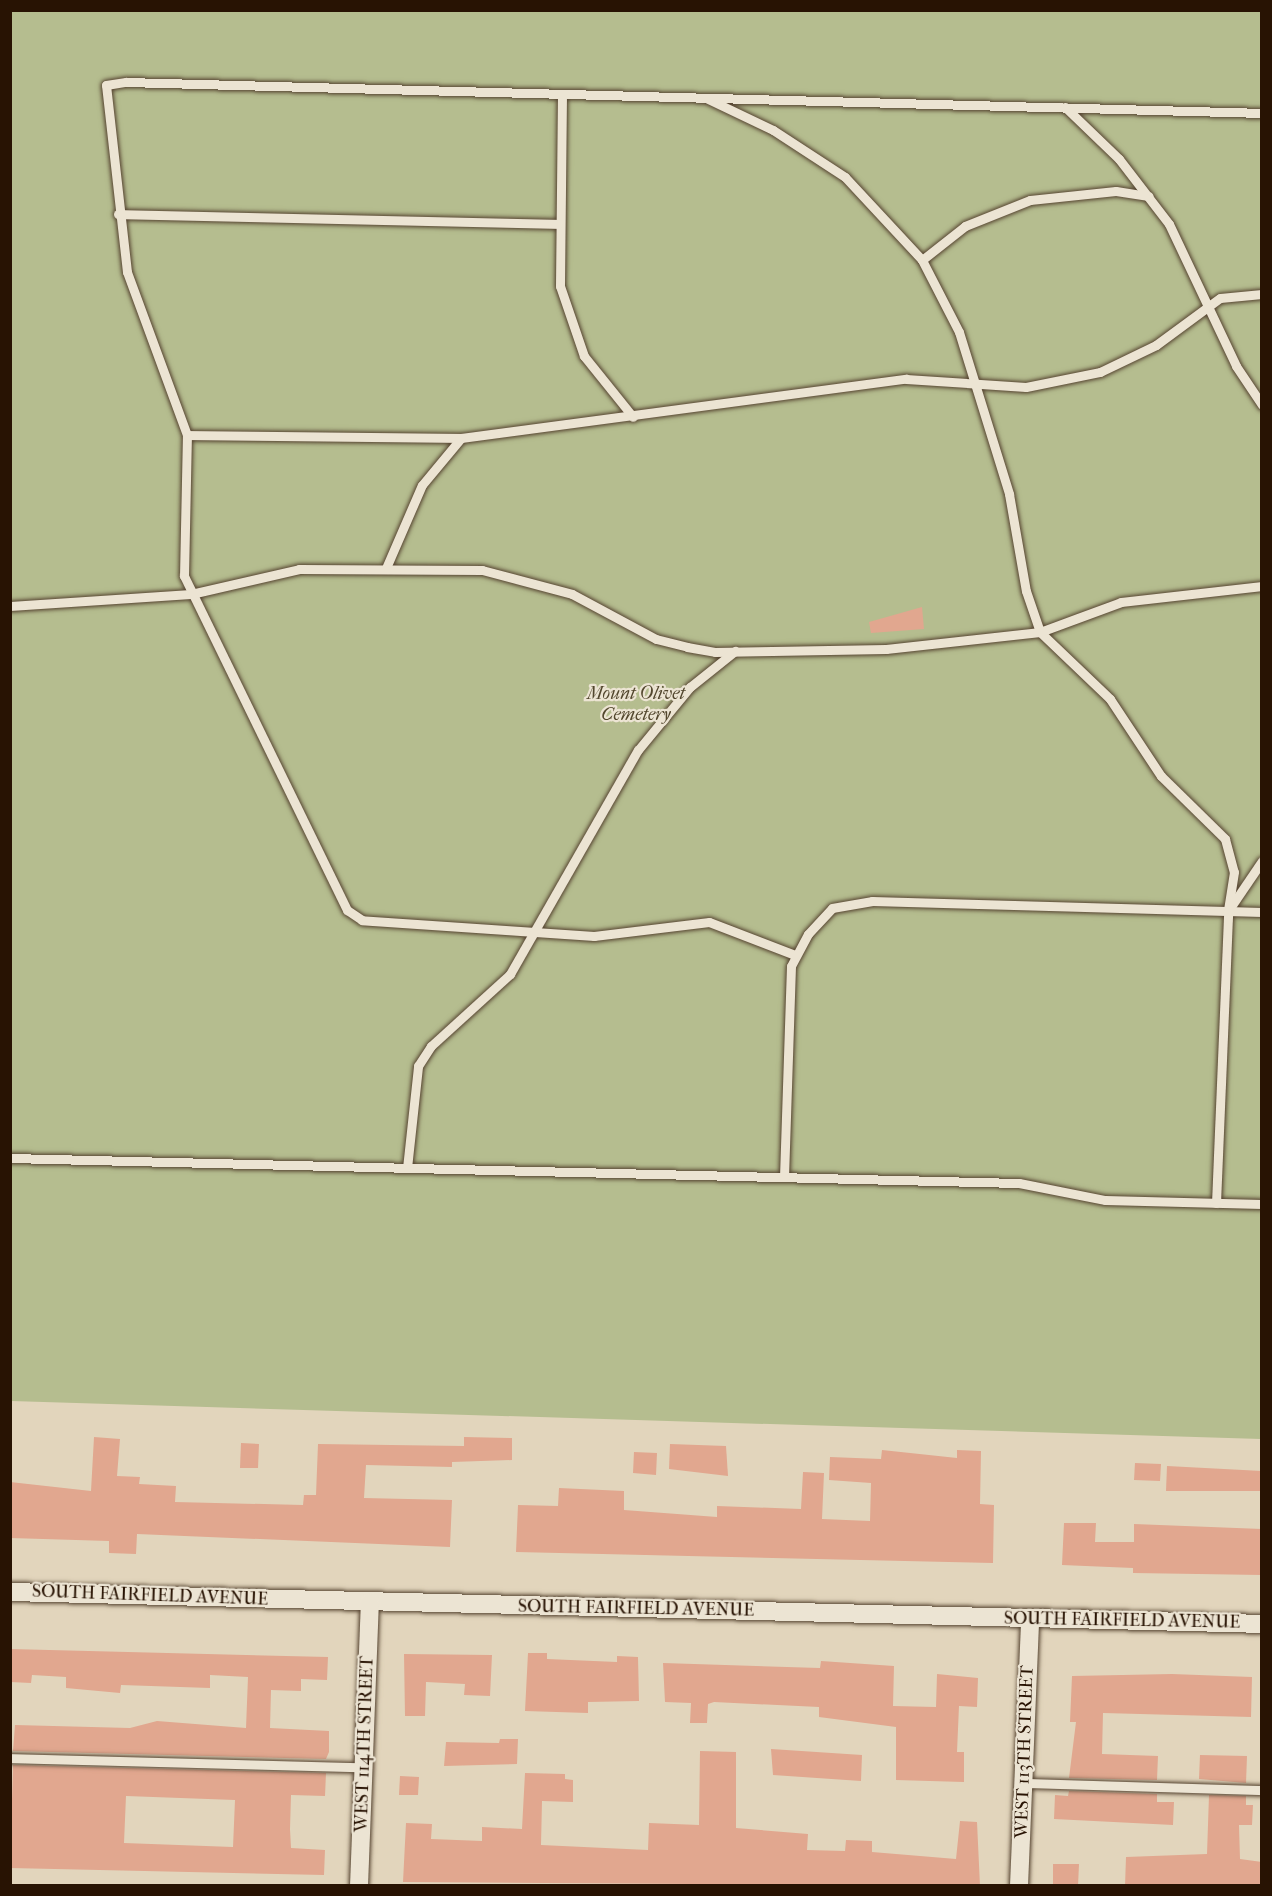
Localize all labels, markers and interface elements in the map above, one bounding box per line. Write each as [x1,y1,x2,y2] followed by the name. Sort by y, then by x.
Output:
[587,684,685,726] park label: Mount Olivet Cemetery
[31,1581,269,1611] street label: SOUTH FAIRFIELD AVENUE
[518,1596,754,1622] street label: SOUTH FAIRFIELD AVENUE
[1004,1608,1240,1634] street label: SOUTH FAIRFIELD AVENUE
[351,1656,379,1832] street label: WEST 114TH STREET
[1011,1665,1039,1839] street label: WEST 113TH STREET

